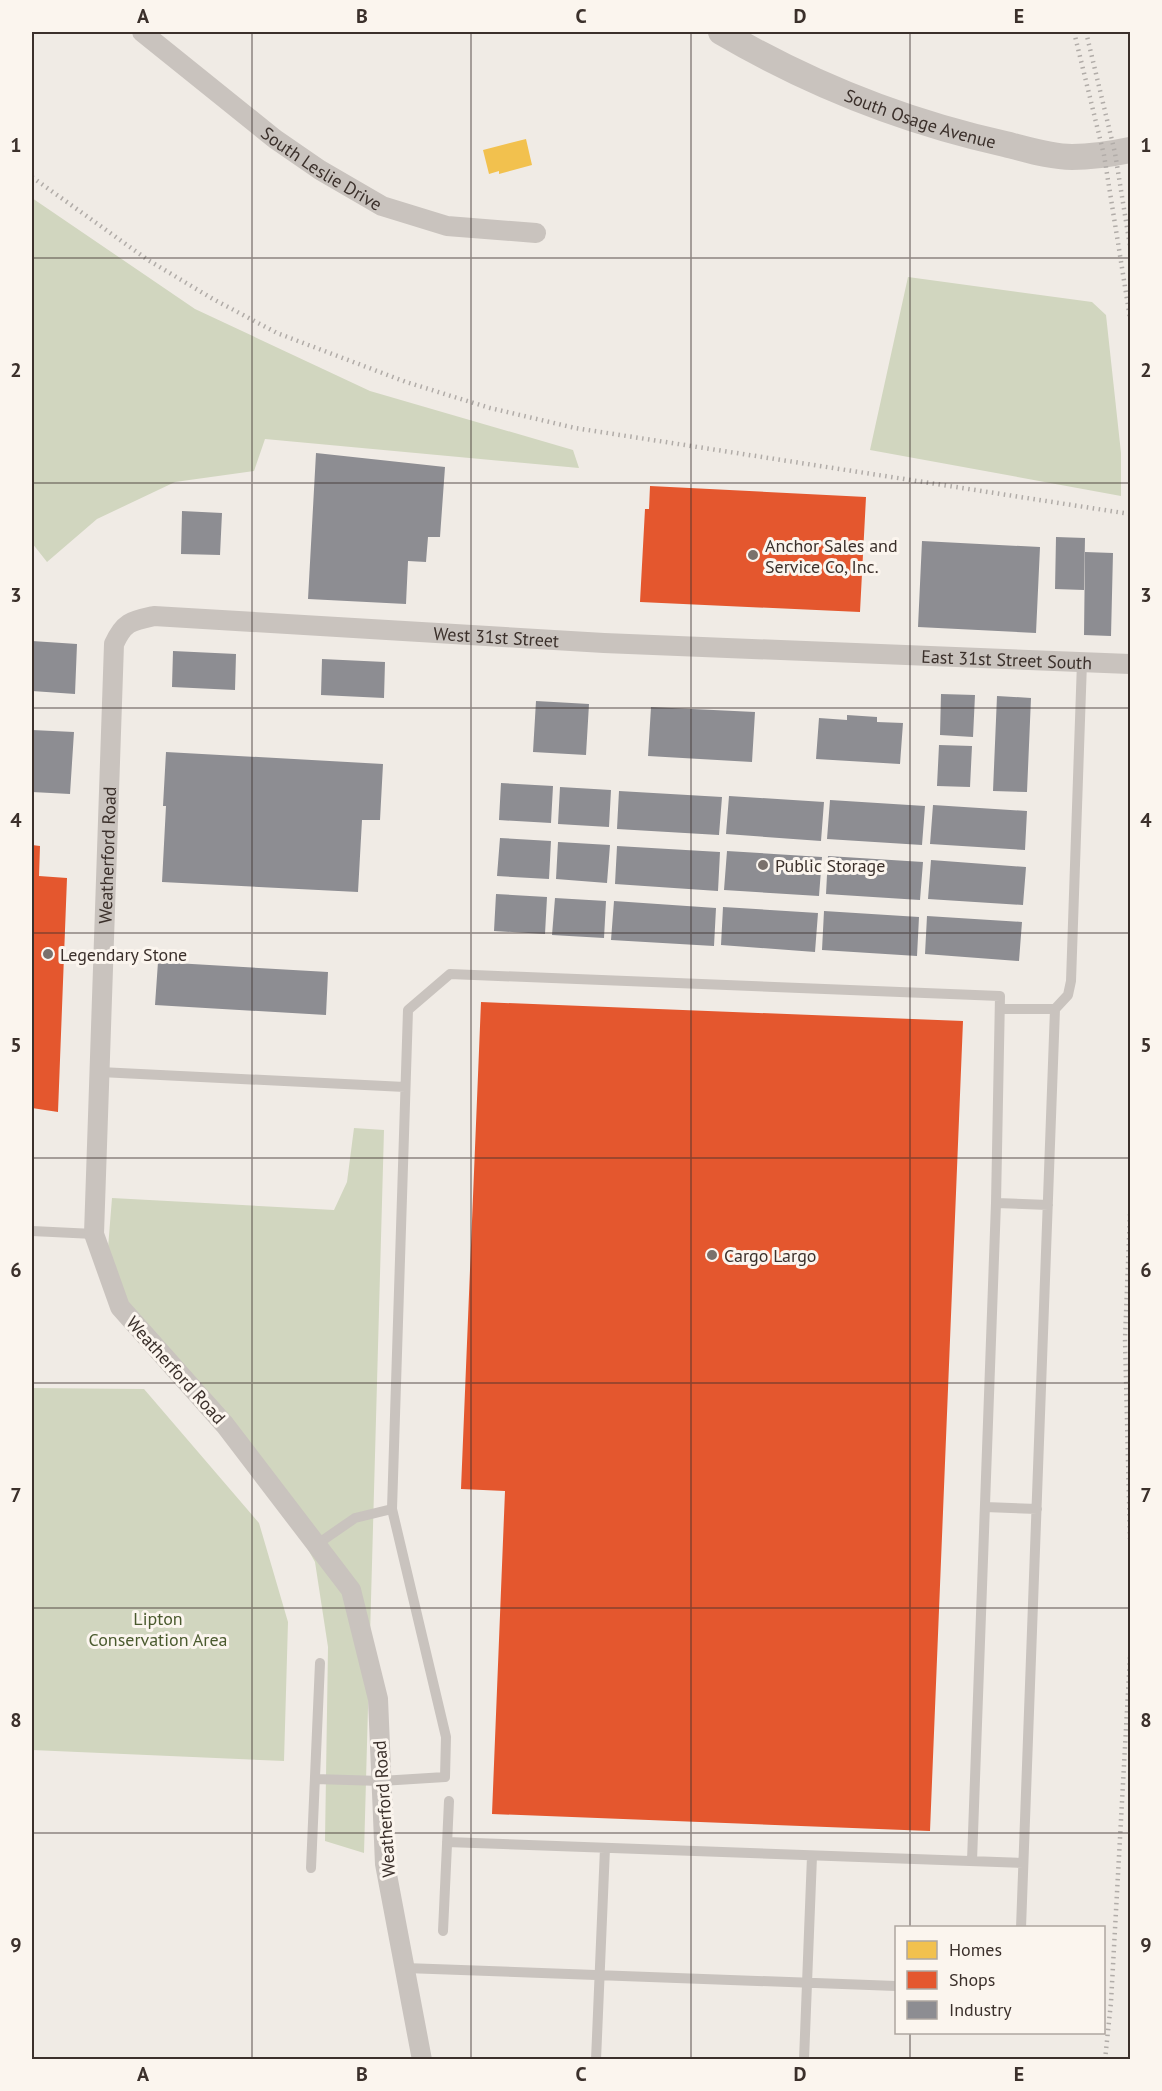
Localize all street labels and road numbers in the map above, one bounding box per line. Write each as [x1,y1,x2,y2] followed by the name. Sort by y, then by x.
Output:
[841,83,998,153] street label: South Osage Avenue
[257,121,386,215] street label: South Leslie Drive
[433,621,560,652] street label: West 31st Street
[921,644,1093,674] street label: East 31st Street South
[93,786,121,924] street label: Weatherford Road
[122,1311,230,1429] street label: Weatherford Road
[368,1740,400,1878] street label: Weatherford Road

